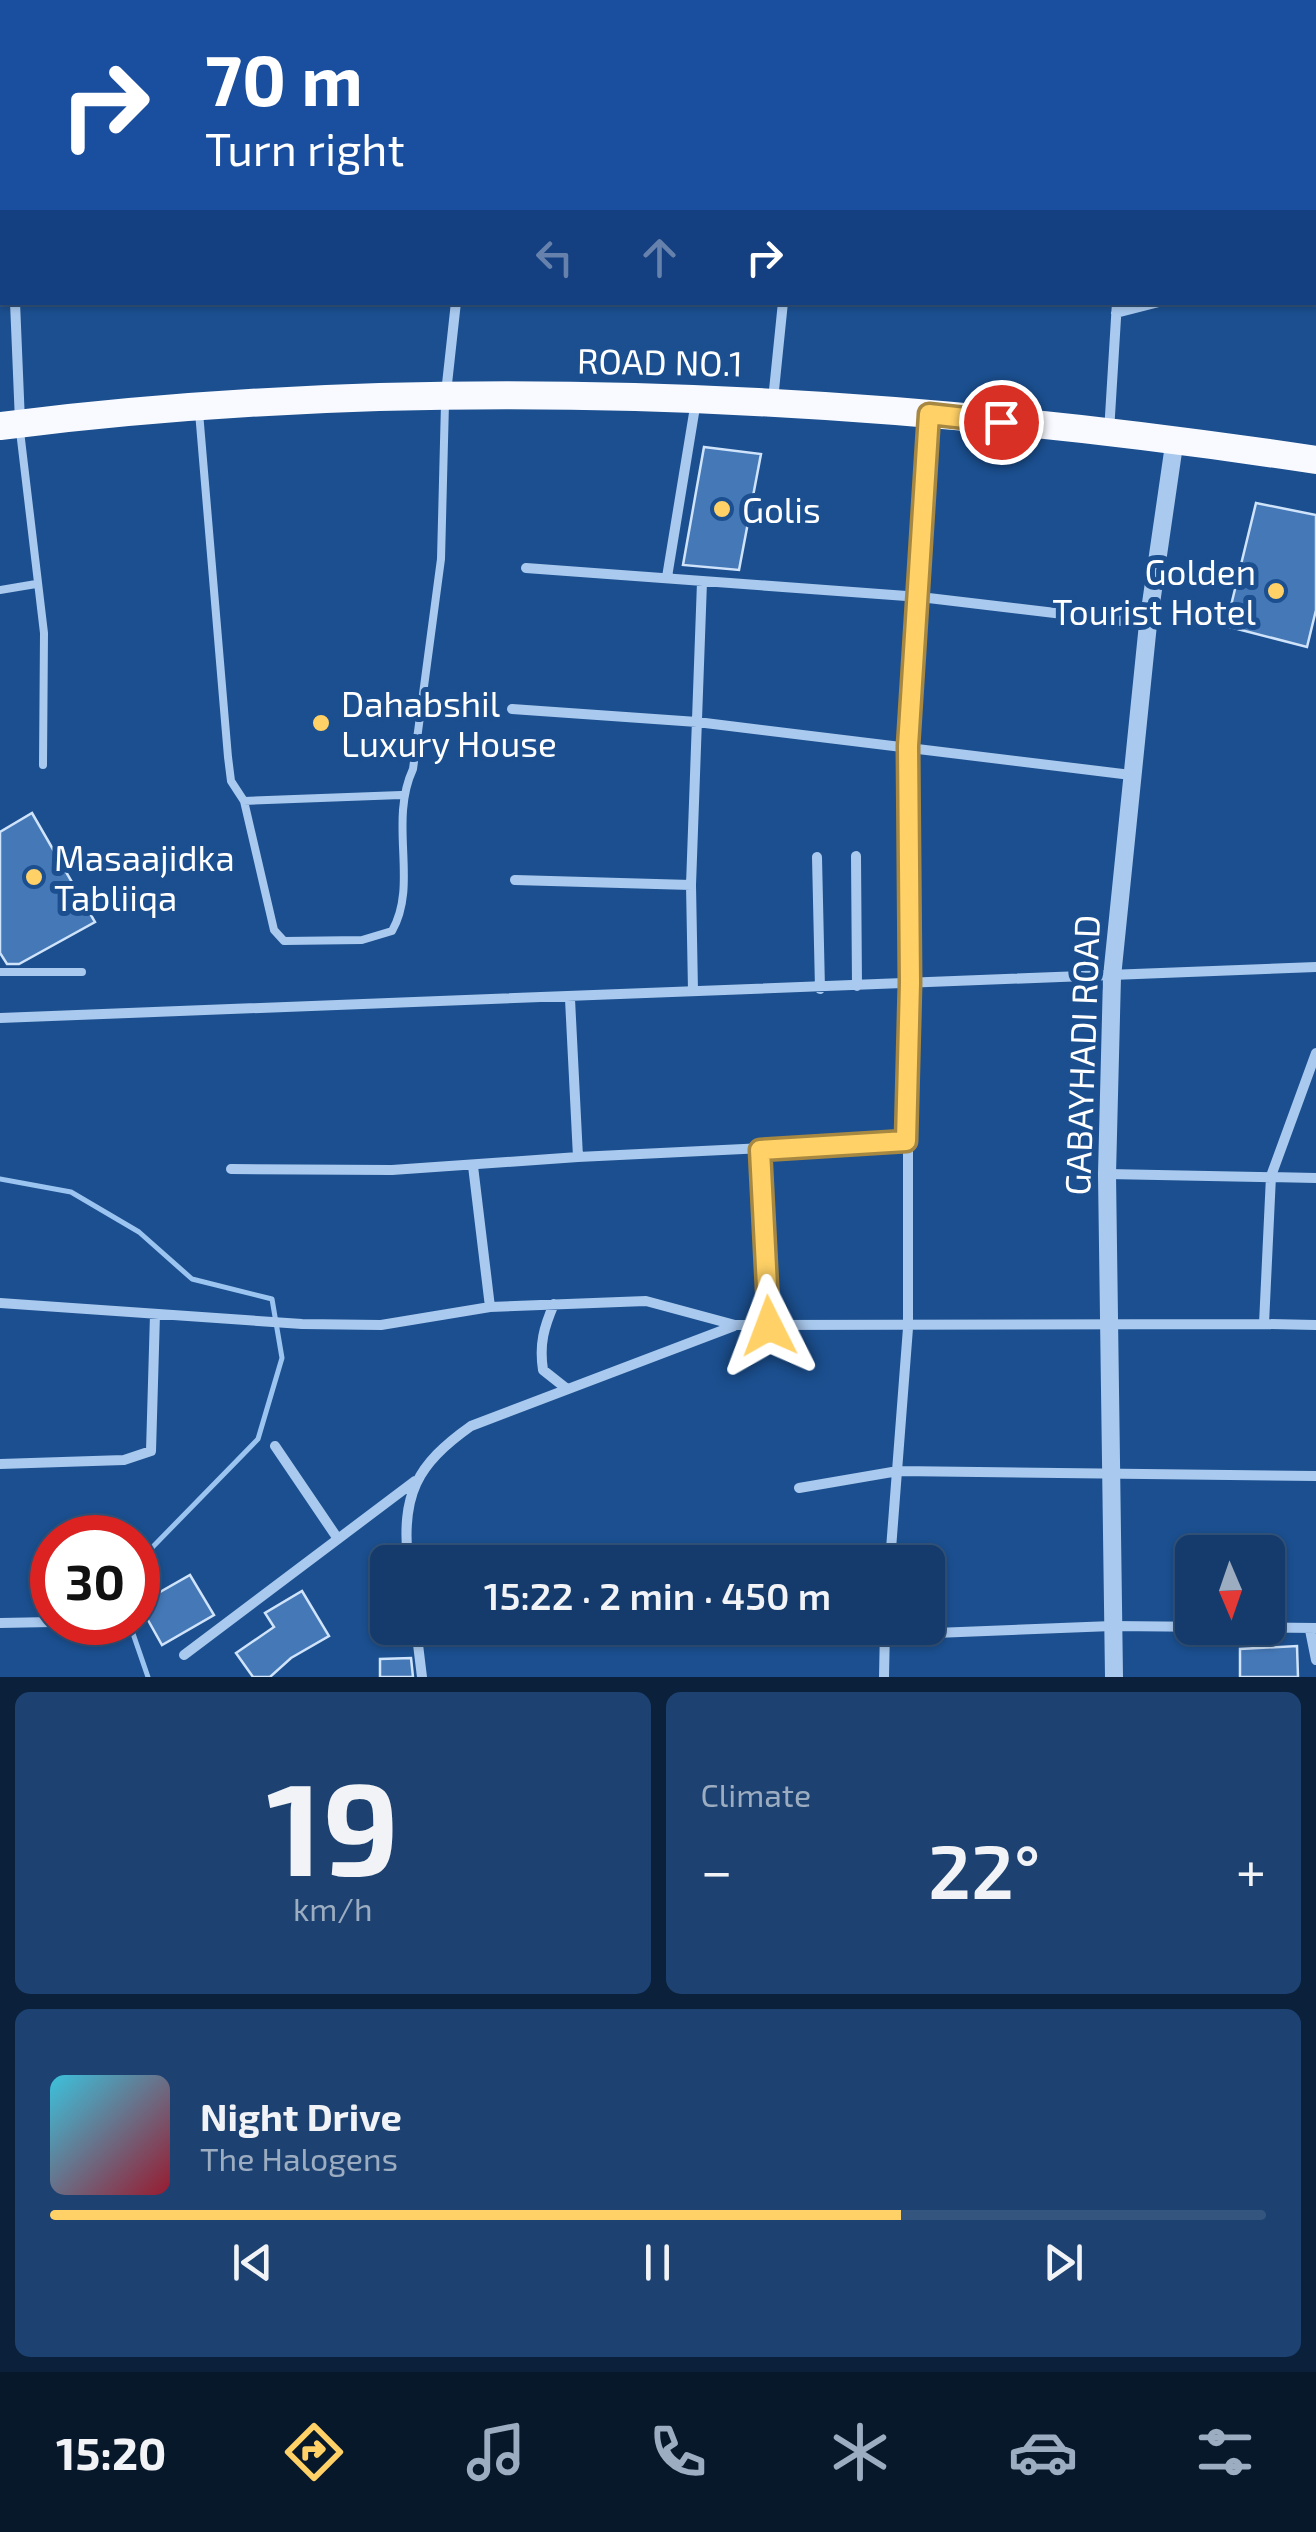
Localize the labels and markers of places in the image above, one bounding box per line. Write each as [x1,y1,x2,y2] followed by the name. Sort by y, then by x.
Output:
[959,380,1044,465] pin
[742,488,821,530] place label: Golis
[711,498,733,520] marker: Golis
[1052,550,1257,632] place label: Golden Tourist Hotel
[1265,580,1287,602] marker: Golden Tourist Hotel
[341,682,557,764] place label: Dahabshil Luxury House
[310,712,332,734] marker: Dahabshil Luxury House
[54,836,235,918] place label: Masaajidka Tabliiqa
[23,866,45,888] marker: Masaajidka Tabliiqa

